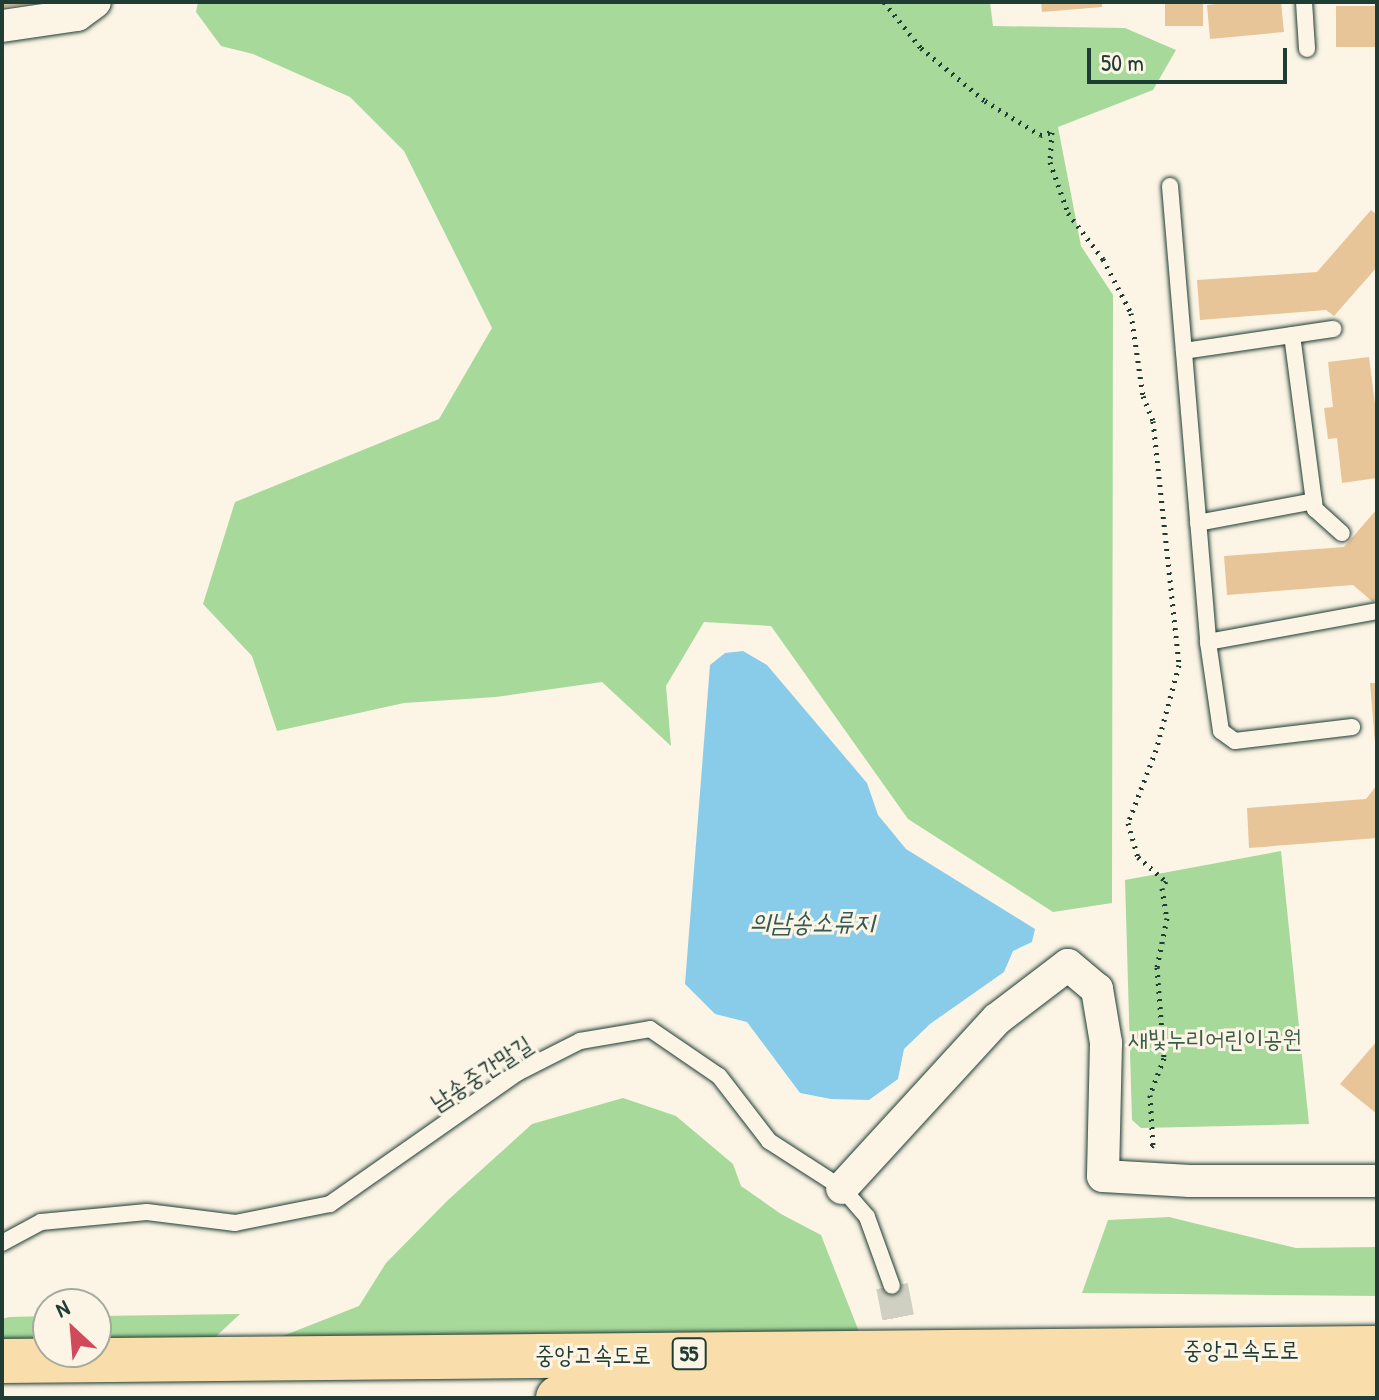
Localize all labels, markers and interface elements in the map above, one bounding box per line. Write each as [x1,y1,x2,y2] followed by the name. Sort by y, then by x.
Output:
[1091,32,1291,82] scale bar
[1101,46,1144,78] text: 50 m
[749,906,875,938] water label: 의남송소류지
[1128,1025,1302,1053] park label: 새빛누리어린이공원
[425,1029,537,1117] street label: 남송중간말길
[32,1288,112,1368] north arrow
[51,1292,74,1324] text: N
[671,1336,707,1372] road number: 55
[1183,1336,1299,1364] street label: 중앙고속도로
[535,1341,651,1369] street label: 중앙고속도로

